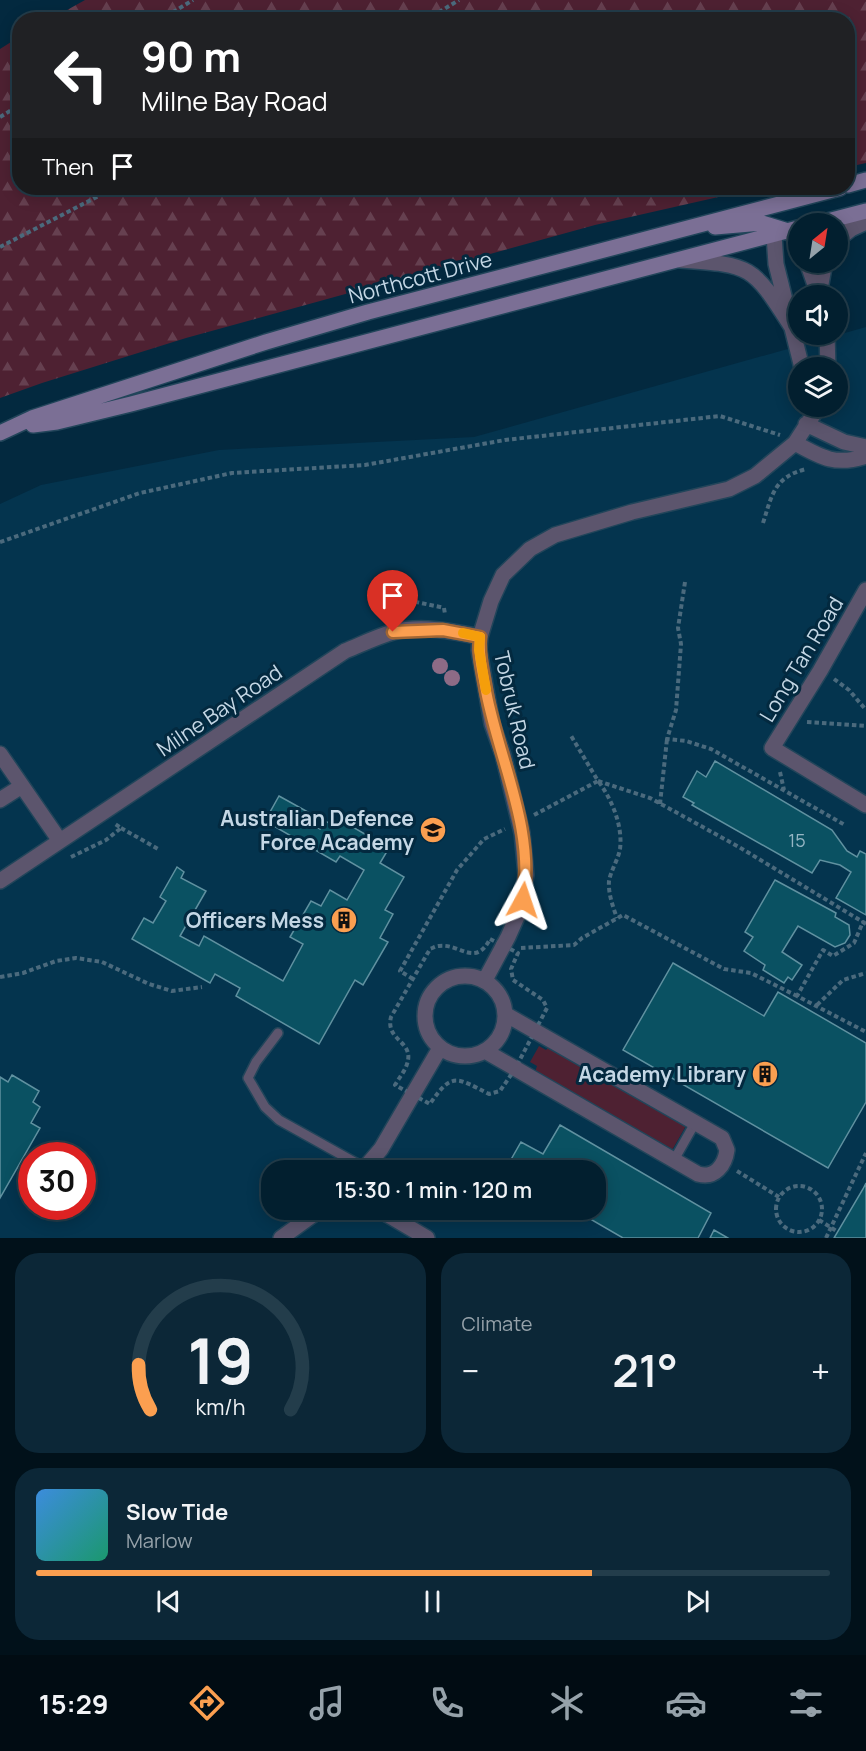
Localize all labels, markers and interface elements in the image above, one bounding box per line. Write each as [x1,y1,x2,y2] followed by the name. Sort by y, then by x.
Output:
[141,27,241,85] text: 90 m
[42,36,120,114] icon: left
[141,82,328,119] text: Milne Bay Road
[106,150,139,183] icon: arrive
[42,152,94,182] text: Then
[788,213,848,273] north arrow
[788,213,848,417] map controls
[345,244,495,310] street label: Northcott Drive
[788,285,848,345] button: sound
[788,357,848,417] button: layers
[367,570,418,632] pin
[376,579,409,612] icon: arrive
[753,591,849,727] street label: Long Tan Road
[488,648,542,772] street label: Tobruk Road
[151,658,287,762] street label: Milne Bay Road
[220,804,414,856] place label: Australian Defence Force Academy
[418,815,448,845] school or university icon: Australian Defence Force Academy
[788,828,806,852] house number: 15
[491,868,555,932] position arrow
[329,905,359,935] building icon: Officers Mess
[186,906,324,934] place label: Officers Mess
[750,1059,780,1089] building icon: Academy Library
[578,1060,746,1088] place label: Academy Library
[18,1142,96,1220] speed limit sign: 30
[335,1175,532,1205] text: 15:30 · 1 min · 120 m
[462,1310,533,1337] text: Climate
[187,1317,253,1403] text: 19
[612,1339,678,1401] text: 21°
[462,1348,479,1393] text: −
[811,1348,830,1393] text: +
[195,1392,245,1421] text: km/h
[126,1497,228,1527] text: Slow Tide
[126,1527,193,1554] text: Marlow
[152,1585,185,1618] icon: previous
[416,1585,449,1618] icon: pause
[681,1585,714,1618] icon: next
[186,1682,228,1724] icon: directions
[306,1682,348,1724] icon: music
[426,1682,468,1724] icon: phone
[546,1682,588,1724] icon: climate
[665,1682,707,1724] icon: car
[785,1682,827,1724] icon: filters
[39,1685,109,1722] text: 15:29

